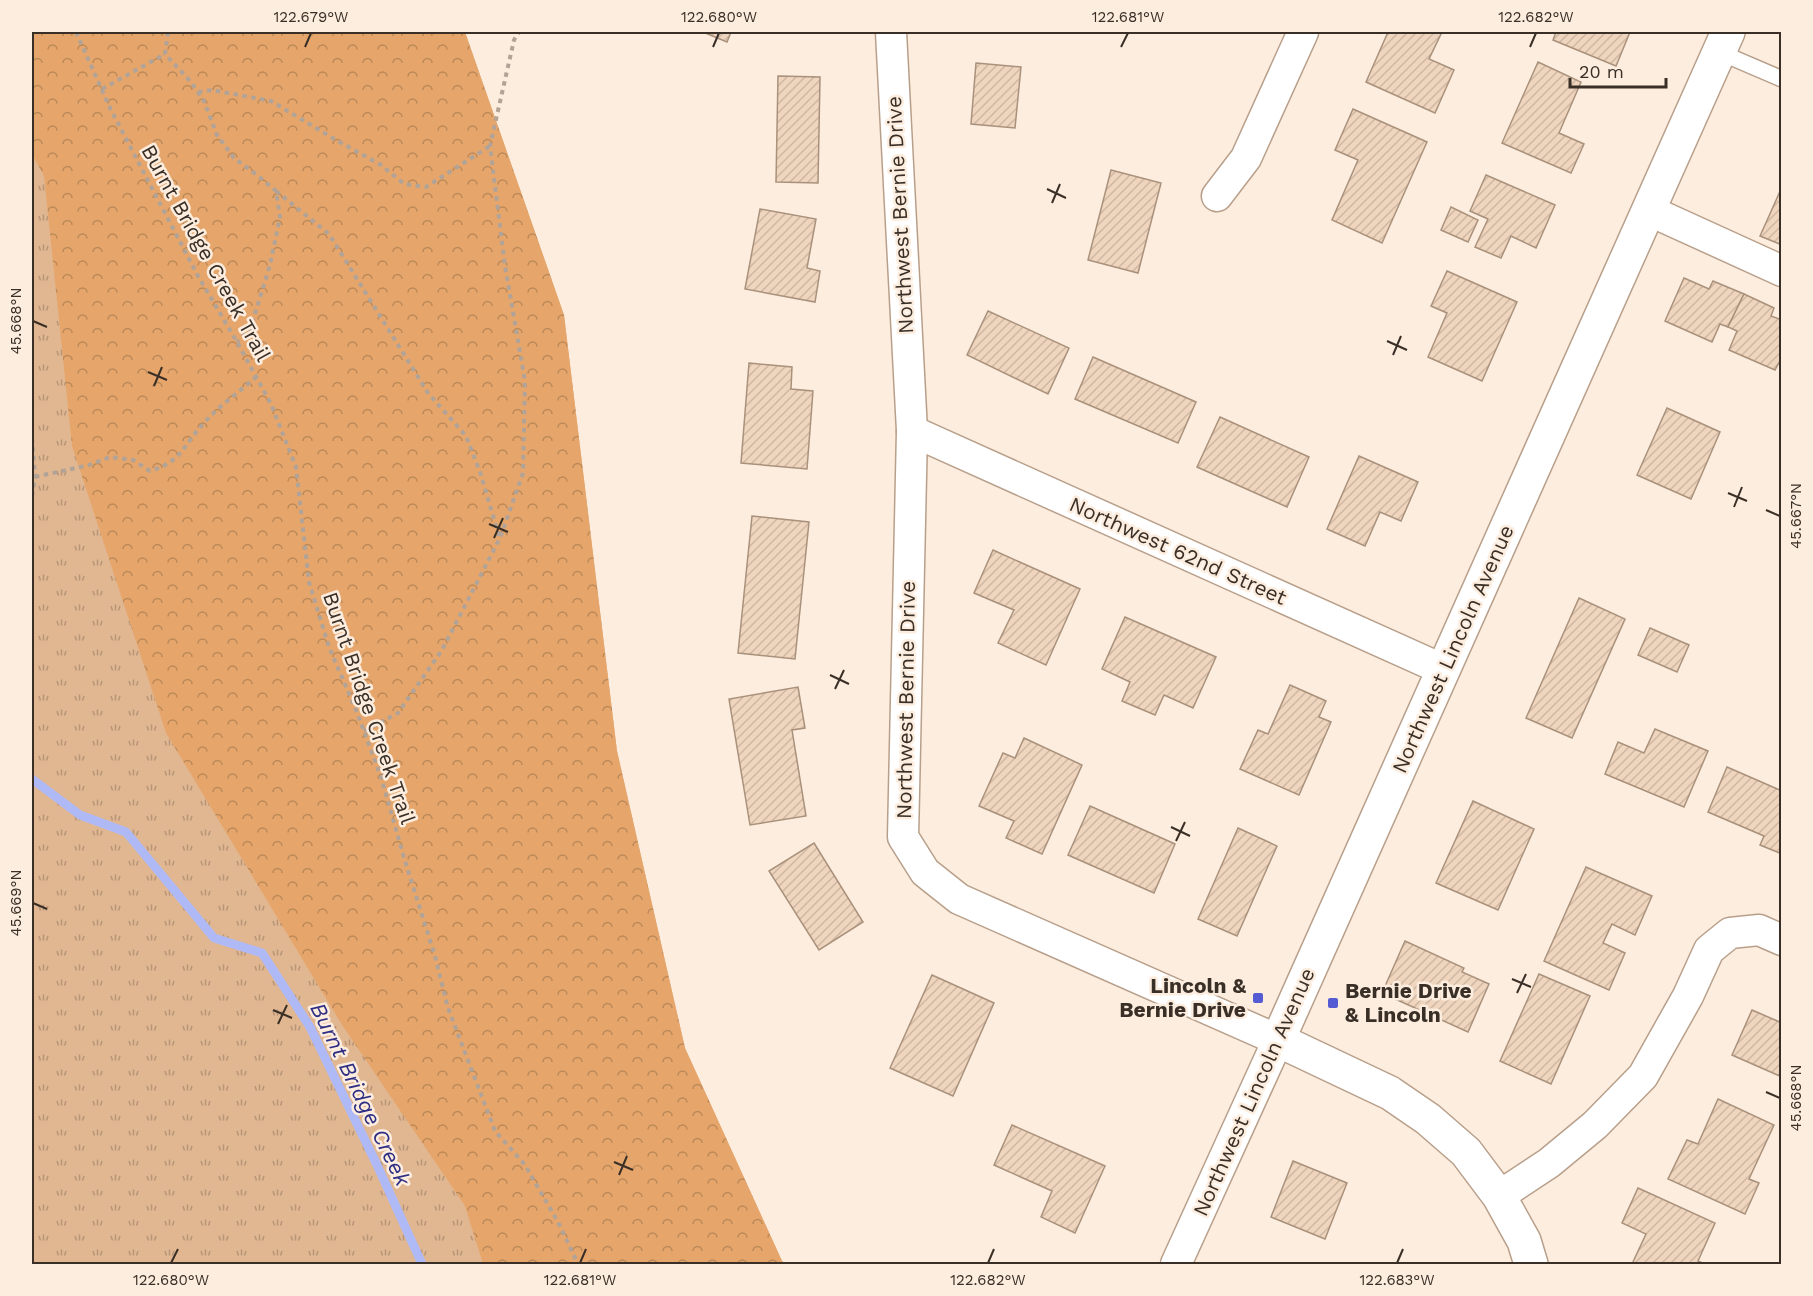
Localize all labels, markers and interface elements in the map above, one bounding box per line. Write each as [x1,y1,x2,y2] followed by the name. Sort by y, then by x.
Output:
[273,8,349,26] text: 122.679°W
[681,8,757,26] text: 122.680°W
[1092,8,1164,26] text: 122.681°W
[1498,8,1574,26] text: 122.682°W
[1570,51,1666,89] scale bar
[1579,61,1624,82] text: 20 m
[881,95,918,335] street label: Northwest Bernie Drive
[136,140,277,366] street label: Burnt Bridge Creek Trail
[7,287,25,355] text: 45.668°N
[1787,483,1805,549] text: 45.667°N
[1066,491,1291,610] street label: Northwest 62nd Street
[1386,521,1519,777] street label: Northwest Lincoln Avenue
[891,581,920,819] street label: Northwest Bernie Drive
[318,588,421,828] street label: Burnt Bridge Creek Trail
[7,869,25,937] text: 45.669°N
[1187,964,1320,1220] street label: Northwest Lincoln Avenue
[1119,973,1246,1022] place label: Lincoln & Bernie Drive
[1345,978,1472,1027] place label: Bernie Drive & Lincoln
[1251,991,1265,1005] marker: Lincoln & Bernie Drive
[1326,996,1340,1010] marker: Bernie Drive & Lincoln
[305,999,416,1191] water label: Burnt Bridge Creek
[1787,1064,1805,1132] text: 45.668°N
[133,1271,209,1289] text: 122.680°W
[544,1271,616,1289] text: 122.681°W
[950,1271,1026,1289] text: 122.682°W
[1359,1271,1435,1289] text: 122.683°W

